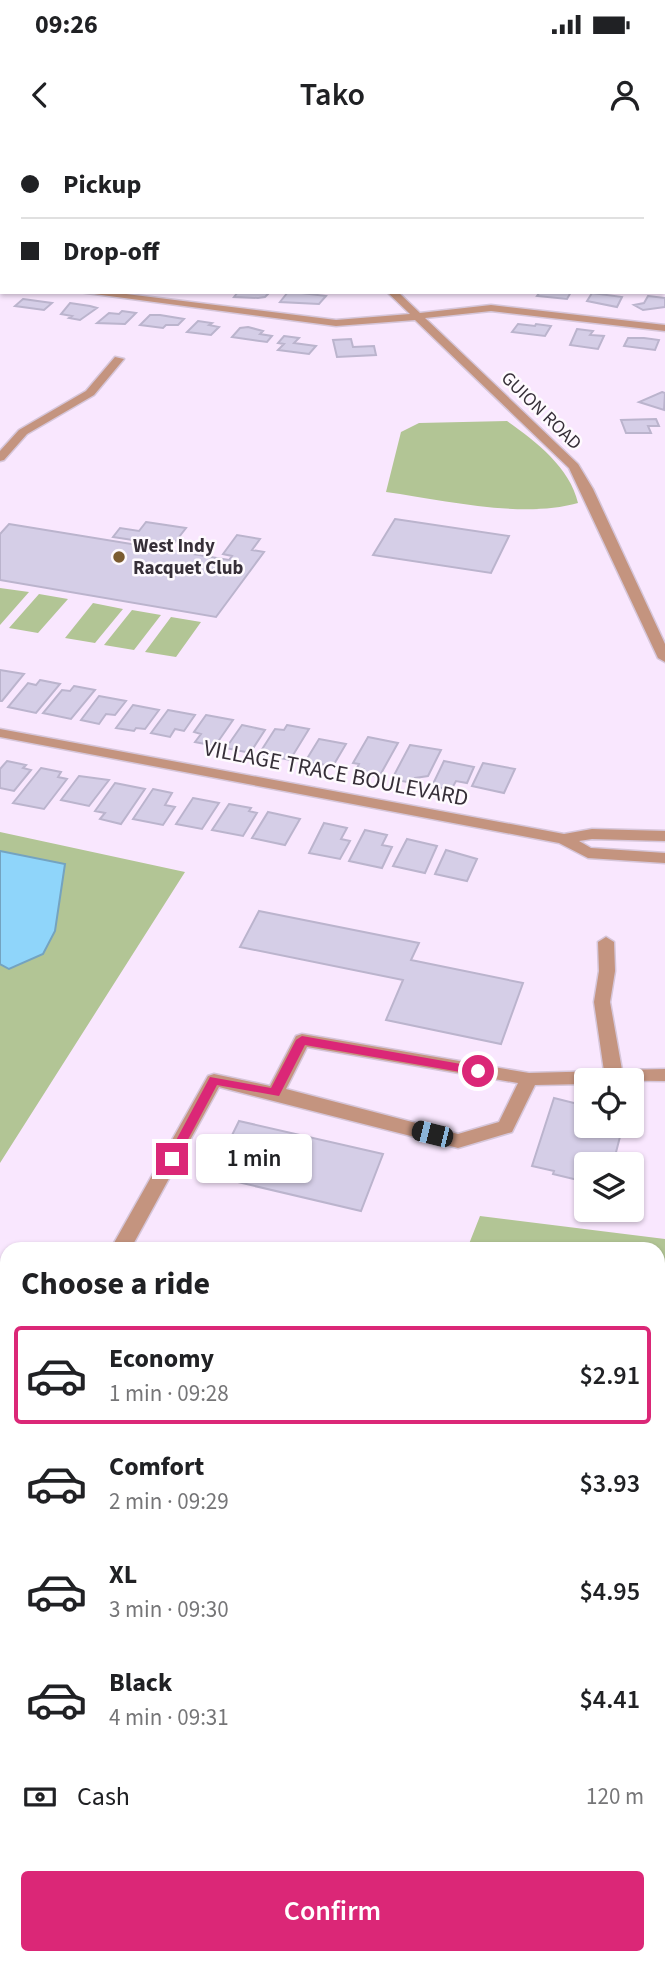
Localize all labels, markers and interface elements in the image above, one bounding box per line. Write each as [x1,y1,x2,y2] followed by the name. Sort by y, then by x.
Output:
[35,6,98,43] text: 09:26
[300,72,365,118] text: Tako
[21,76,59,114] icon: back
[606,76,644,114] icon: person
[63,166,141,203] text: Pickup
[63,233,159,270] text: Drop-off
[495,366,587,456] street label: GUION ROAD
[133,533,244,582] place label: West Indy Racquet Club
[111,549,127,565] marker: West Indy Racquet Club
[201,731,471,815] street label: VILLAGE TRACE BOULEVARD
[462,1055,494,1087] route start
[574,1068,644,1222] map controls
[574,1068,644,1138] button: locate
[410,1119,455,1149] car
[196,1135,312,1184] callout: 1 min
[227,1142,281,1175] text: 1 min
[156,1143,188,1175] route end
[574,1152,644,1222] button: layers
[21,1261,210,1307] text: Choose a ride
[109,1340,214,1377] text: Economy
[25,1344,88,1407] icon: car
[579,1357,640,1394] text: $2.91
[109,1377,229,1410] text: 1 min · 09:28
[109,1448,204,1485] text: Comfort
[25,1452,88,1515] icon: car
[579,1465,640,1502] text: $3.93
[109,1485,229,1518] text: 2 min · 09:29
[109,1556,137,1593] text: XL
[25,1560,88,1623] icon: car
[579,1573,640,1610] text: $4.95
[109,1593,229,1626] text: 3 min · 09:30
[109,1664,172,1701] text: Black
[25,1668,88,1731] icon: car
[579,1681,640,1718] text: $4.41
[109,1701,229,1734] text: 4 min · 09:31
[21,1778,59,1816] icon: cash
[77,1778,130,1815] text: Cash
[586,1780,644,1813] text: 120 m
[21,1871,644,1951] button: Confirm

